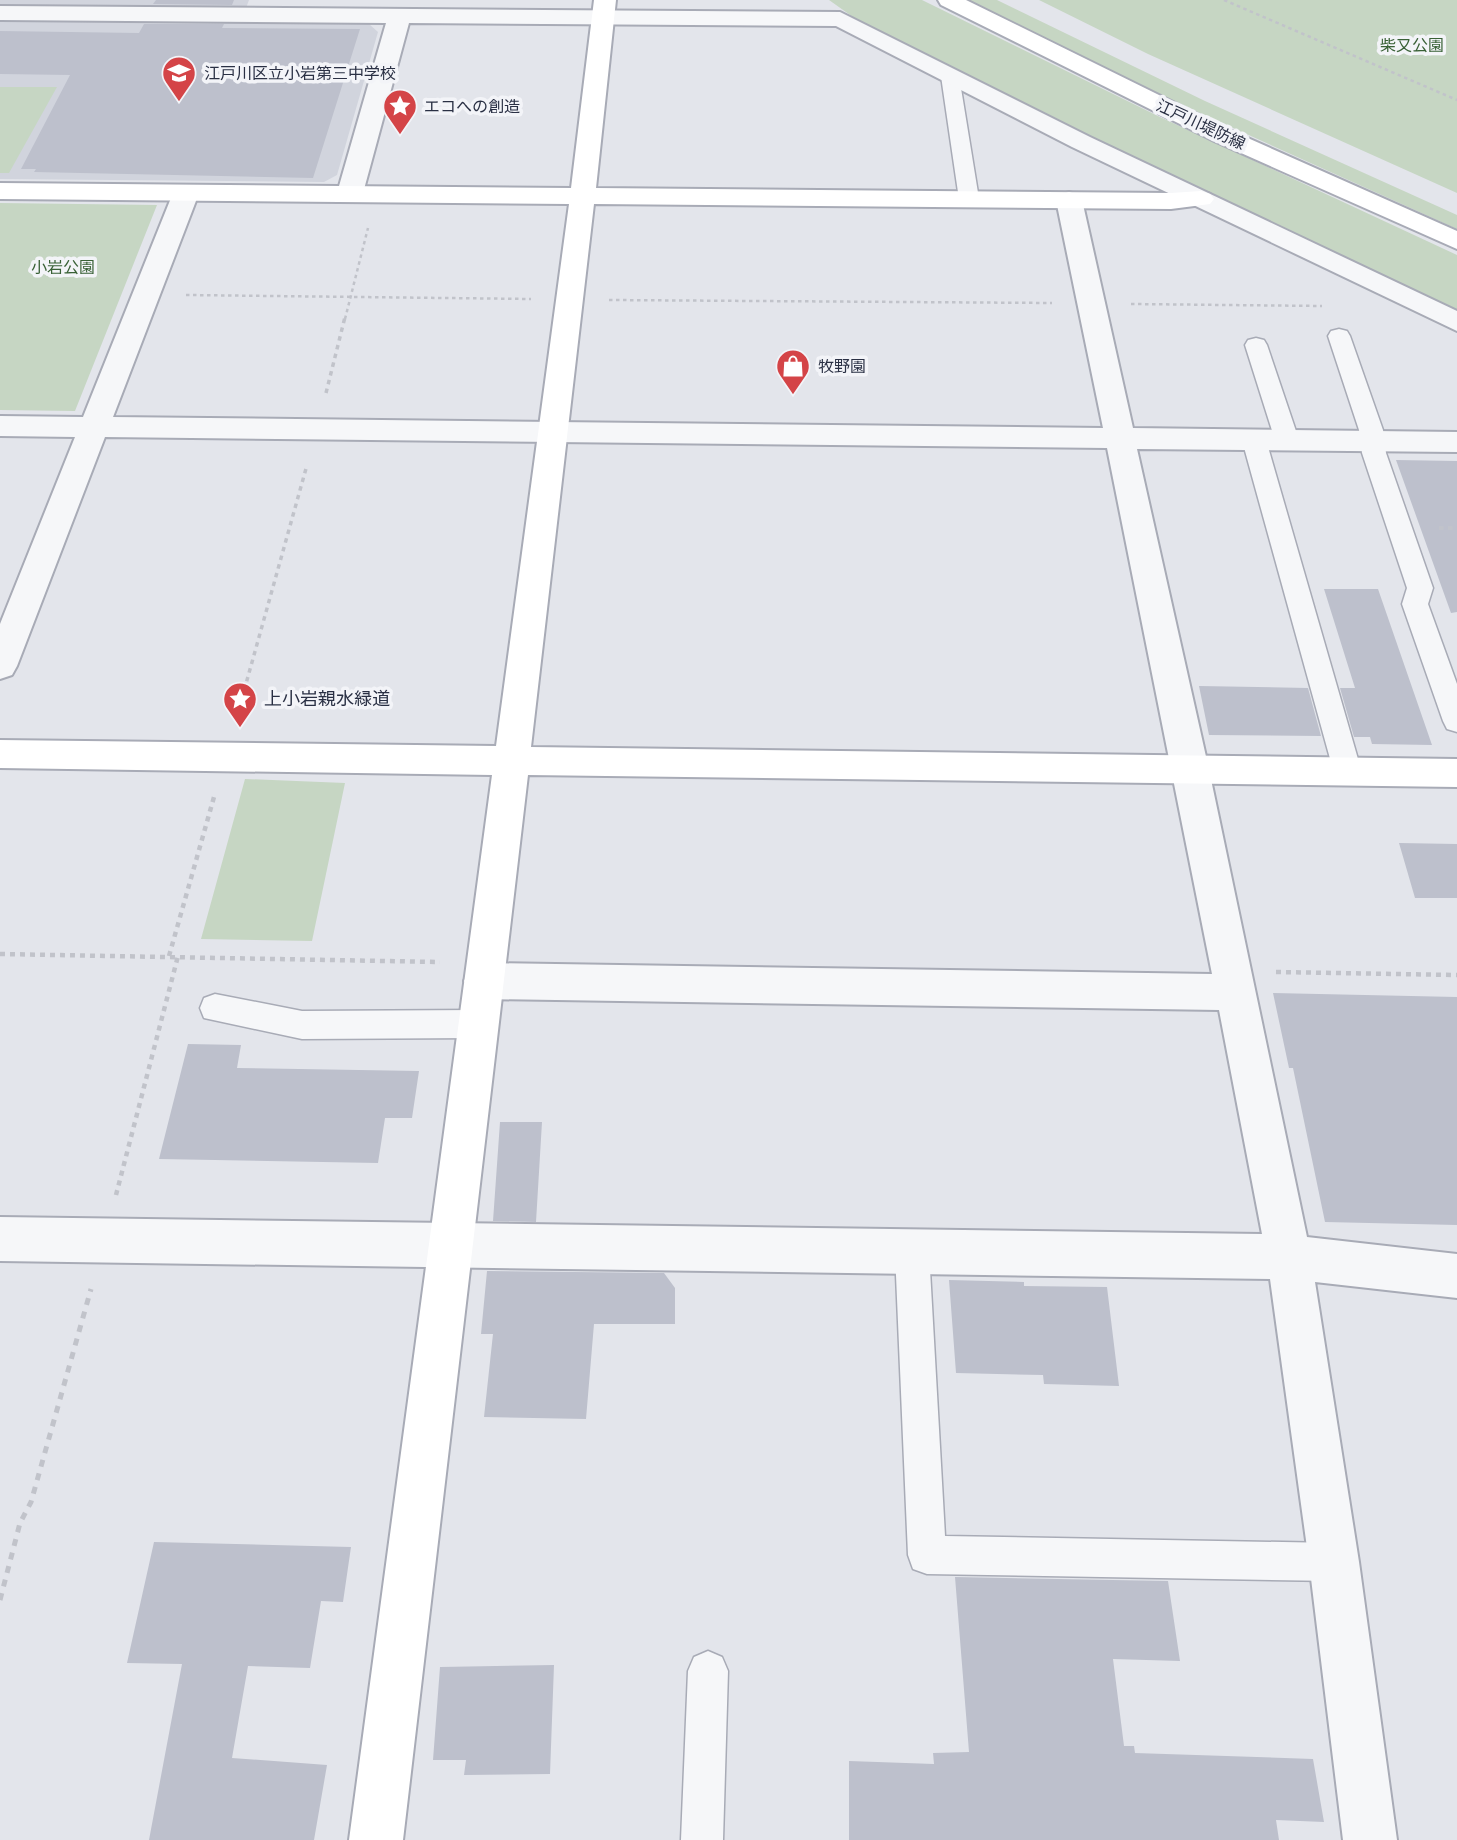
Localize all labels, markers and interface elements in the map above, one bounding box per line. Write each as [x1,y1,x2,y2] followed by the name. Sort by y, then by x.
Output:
[1380,34,1444,56] park label: 柴又公園
[160,54,198,103] school or university icon: 江戸川区立小岩第三中学校
[204,62,396,84] place label: 江戸川区立小岩第三中学校
[381,87,419,136] place icon: エコへの創造
[1153,94,1249,154] street label: 江戸川堤防線
[424,95,520,117] place label: エコへの創造
[31,256,95,278] park label: 小岩公園
[774,347,812,396] shop icon: 牧野園
[818,355,866,377] place label: 牧野園
[221,680,259,729] place icon: 上小岩親水緑道
[264,686,390,711] place label: 上小岩親水緑道

